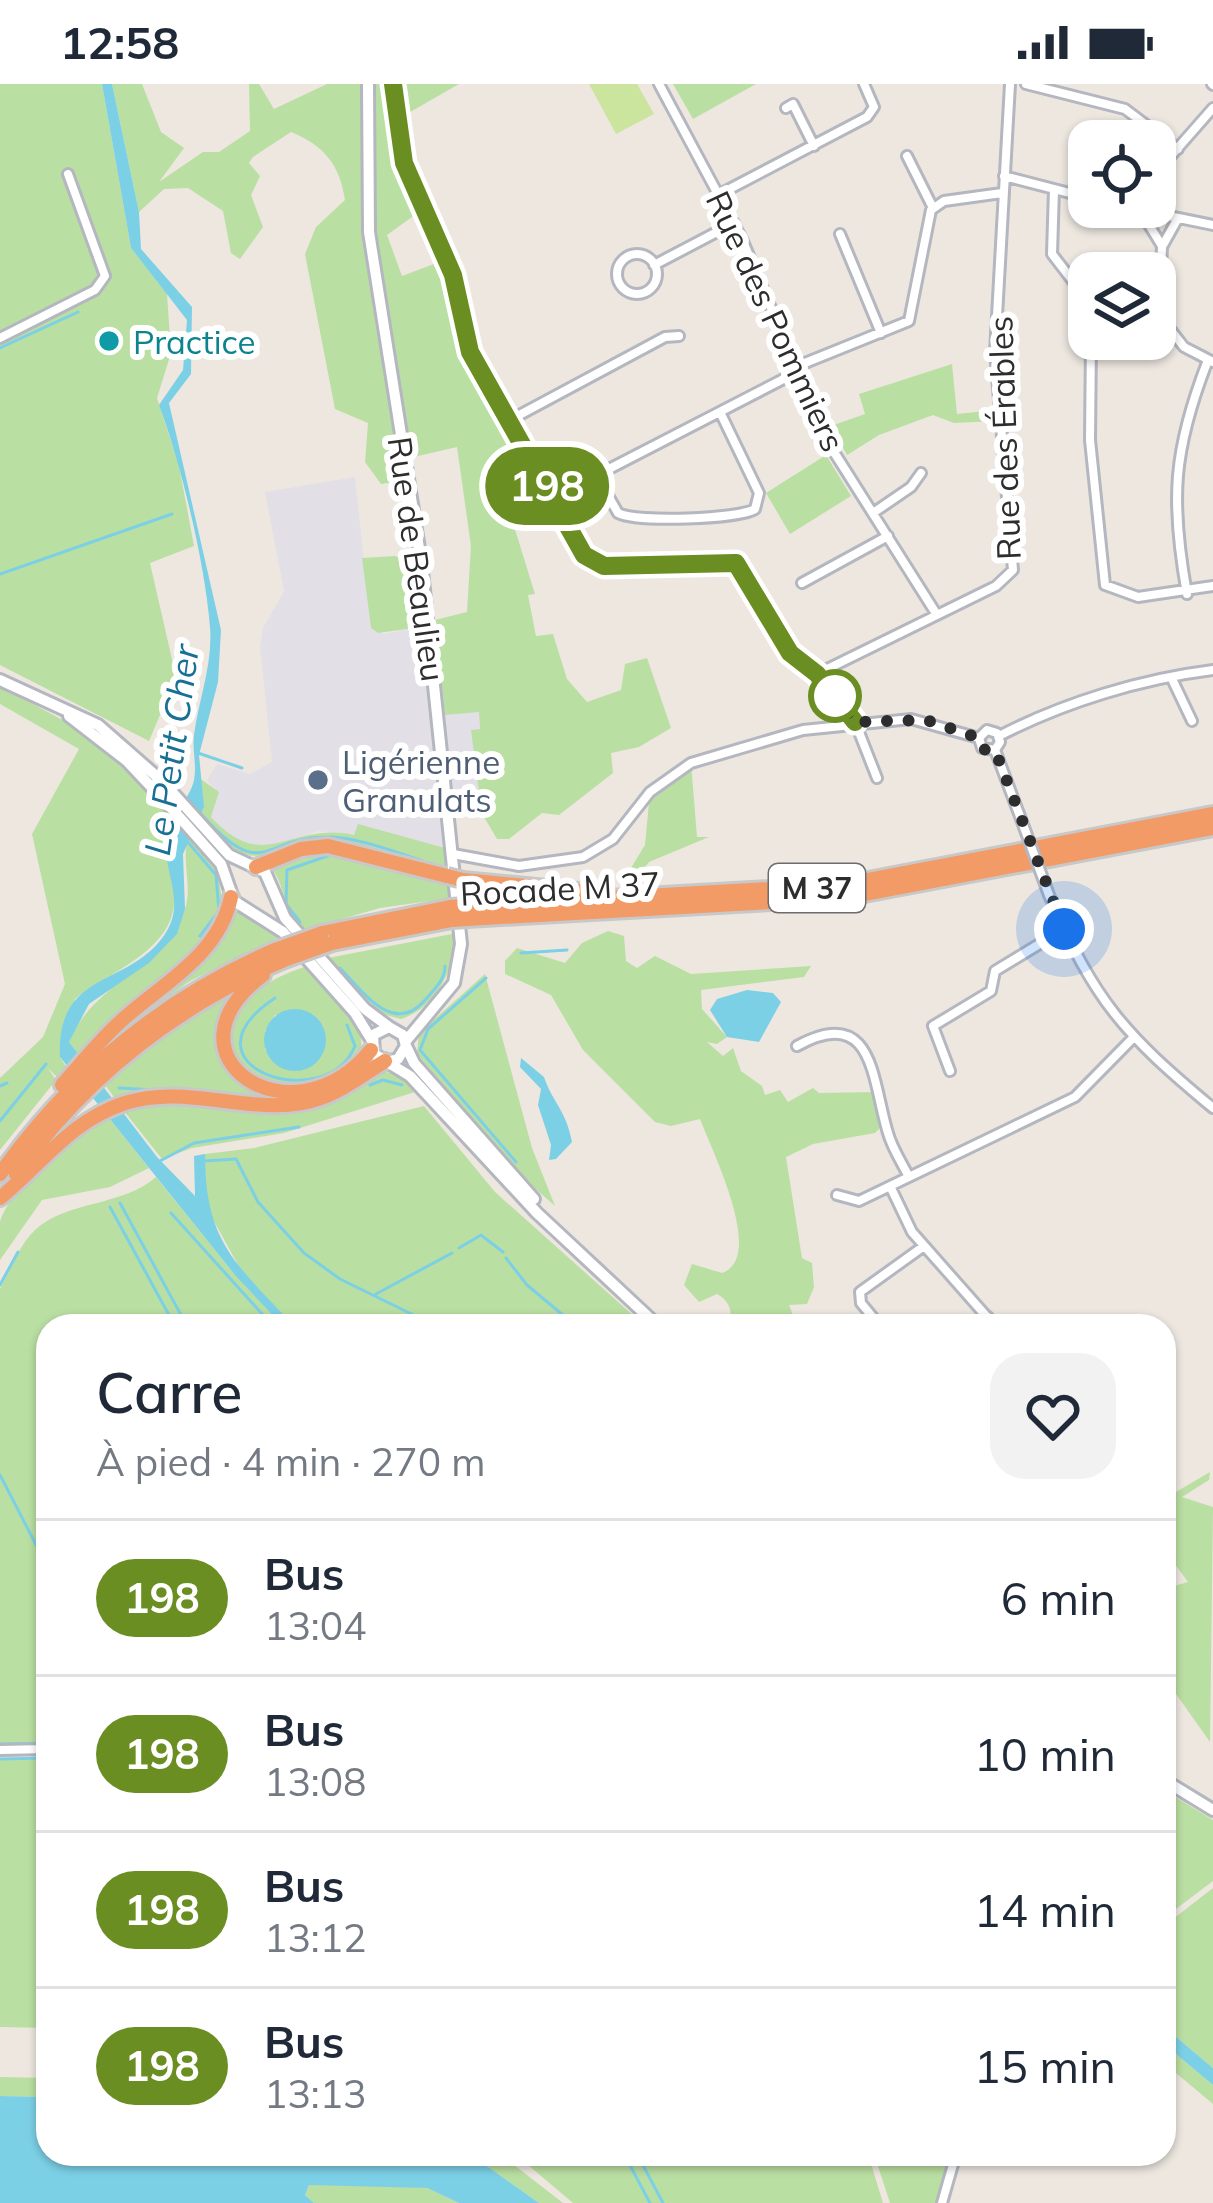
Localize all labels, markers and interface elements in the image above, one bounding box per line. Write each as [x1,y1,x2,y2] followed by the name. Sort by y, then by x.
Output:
[60,14,179,70] text: 12:58
[1068,120,1176,360] map controls
[1068,120,1176,228] button: locate
[698,184,854,458] street label: Rue des Pommiers
[1068,252,1176,360] button: layers
[979,315,1029,561] street label: Rue des Érables
[133,321,255,362] place label: Practice
[96,328,122,354] marker: Practice
[380,434,454,684] street label: Rue de Beaulieu
[478,447,616,525] line badge: 198
[509,459,585,512] text: 198
[134,640,208,858] water label: Le Petit Cher
[810,671,860,721] unlabelled marker
[342,741,500,820] place label: Ligérienne Granulats
[305,767,331,793] marker: Ligérienne Granulats
[459,862,661,914] street label: Rocade M 37
[769,864,865,912] road number: M 37
[1034,899,1094,959] your location
[990,1353,1116,1479] button: heart
[96,1356,242,1427] text: Carre
[96,1437,485,1486] text: À pied · 4 min · 270 m
[264,1545,344,1601] text: Bus
[1001,1570,1116,1626] text: 6 min
[124,1571,200,1624] text: 198
[264,1601,367,1650] text: 13:04
[264,1701,344,1757] text: Bus
[974,1726,1116,1782] text: 10 min
[124,1727,200,1780] text: 198
[264,1757,367,1806] text: 13:08
[264,1857,344,1913] text: Bus
[974,1882,1116,1938] text: 14 min
[124,1883,200,1936] text: 198
[264,1913,367,1962] text: 13:12
[264,2013,344,2069] text: Bus
[974,2038,1116,2094] text: 15 min
[124,2039,200,2092] text: 198
[264,2069,367,2118] text: 13:13

